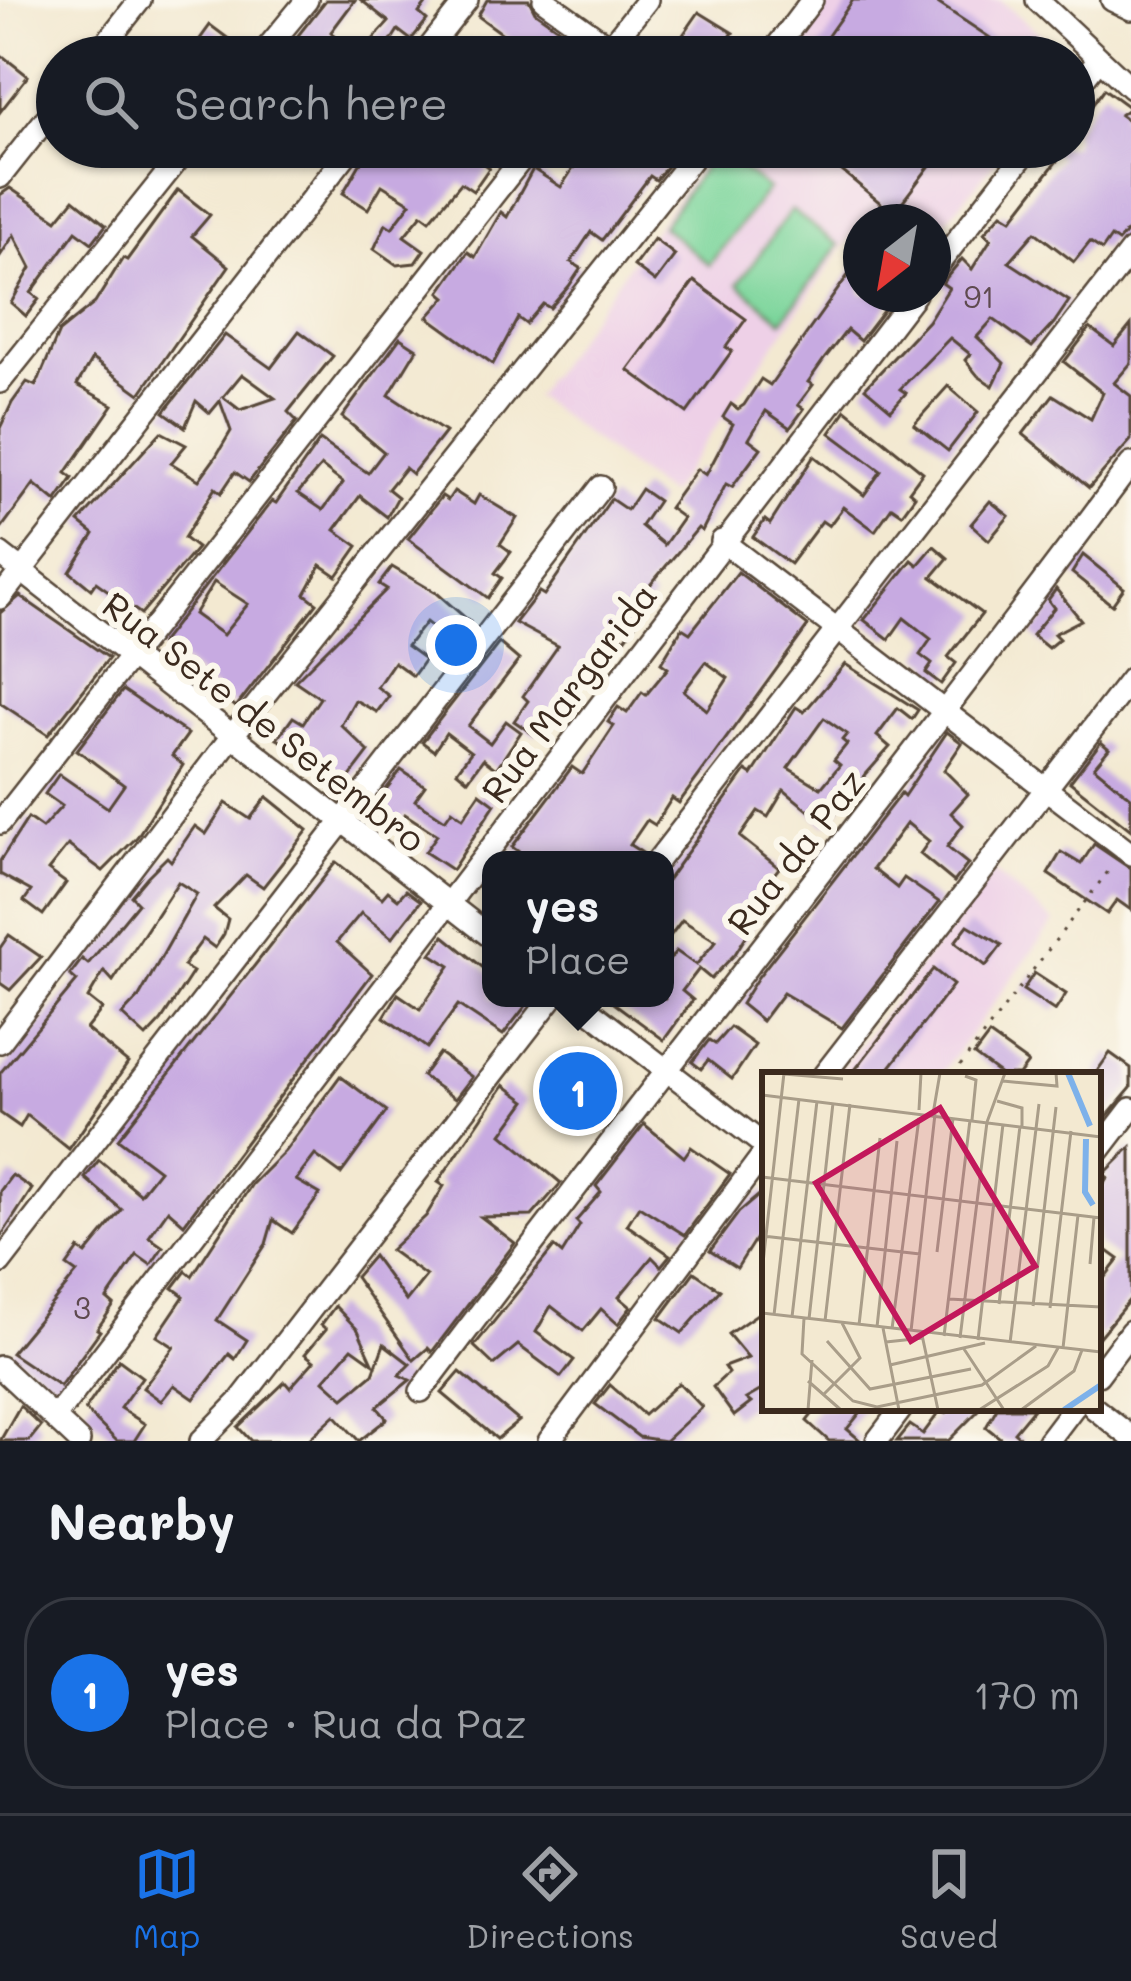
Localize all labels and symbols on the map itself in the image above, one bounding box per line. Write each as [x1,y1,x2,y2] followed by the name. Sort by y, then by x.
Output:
[843,204,951,312] north arrow
[963,276,995,316] house number: 91
[470,573,666,811] street label: Rua Margarida
[94,580,436,862] street label: Rua Sete de Setembro
[426,615,486,675] your location
[716,759,874,943] street label: Rua da Paz
[539,1046,617,1136] pin: 1
[762,1072,1101,1411] inset map
[73,1287,91,1327] house number: 3

